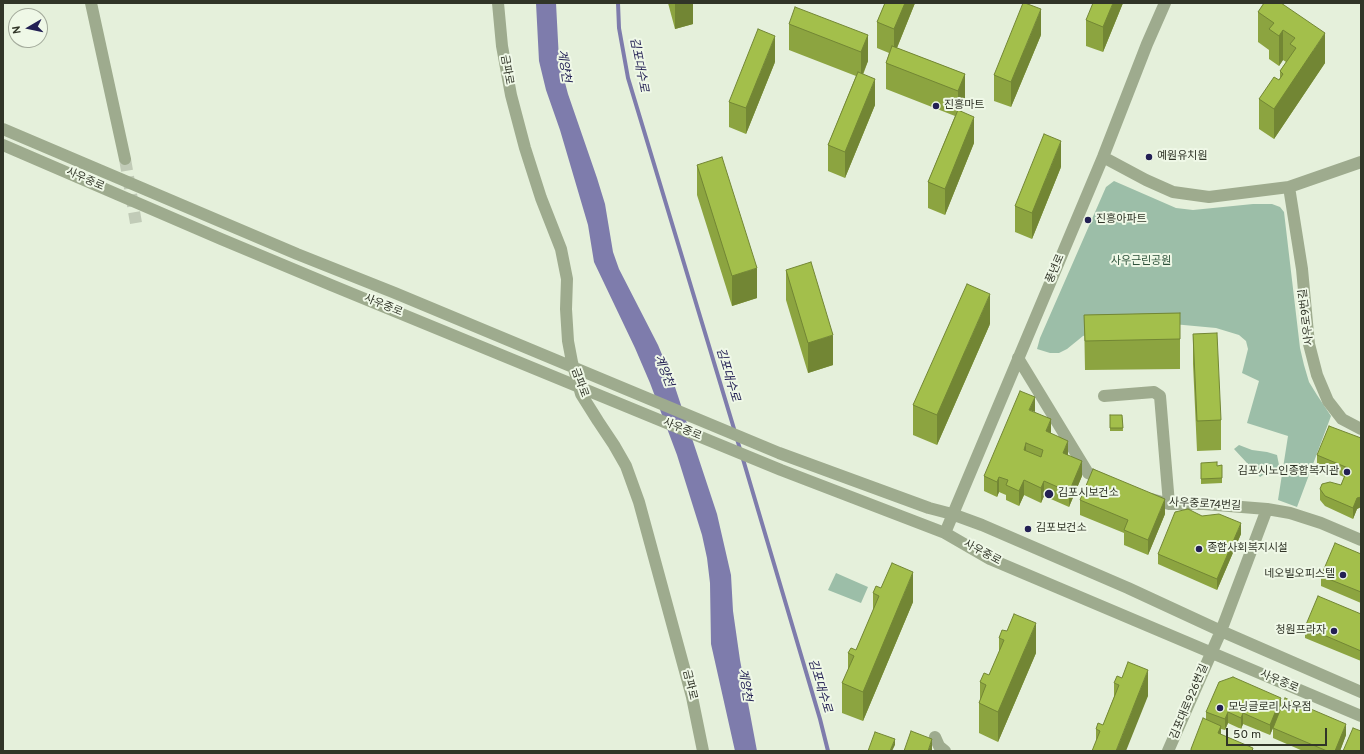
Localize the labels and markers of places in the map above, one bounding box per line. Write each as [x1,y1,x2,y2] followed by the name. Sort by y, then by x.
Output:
[944,99,984,113] place label: 진흥마트
[931,101,941,111] marker: 진흥마트
[1157,150,1208,164] place label: 예원유치원
[1144,152,1154,162] marker: 예원유치원
[1096,213,1147,227] place label: 진흥아파트
[1083,215,1093,225] marker: 진흥아파트
[1238,465,1339,479] place label: 김포시노인종합복지관
[1342,467,1352,477] marker: 김포시노인종합복지관
[1058,487,1119,501] place label: 김포시보건소
[1043,488,1055,500] marker: 김포시보건소
[1036,522,1087,536] place label: 김포보건소
[1023,524,1033,534] marker: 김포보건소
[1207,542,1288,556] place label: 종합사회복지시설
[1194,544,1204,554] marker: 종합사회복지시설
[1264,568,1335,582] place label: 네오빌오피스텔
[1338,570,1348,580] marker: 네오빌오피스텔
[1275,624,1326,638] place label: 청원프라자
[1329,626,1339,636] marker: 청원프라자
[1228,701,1312,715] place label: 모닝글로리 사우점
[1215,703,1225,713] marker: 모닝글로리 사우점

